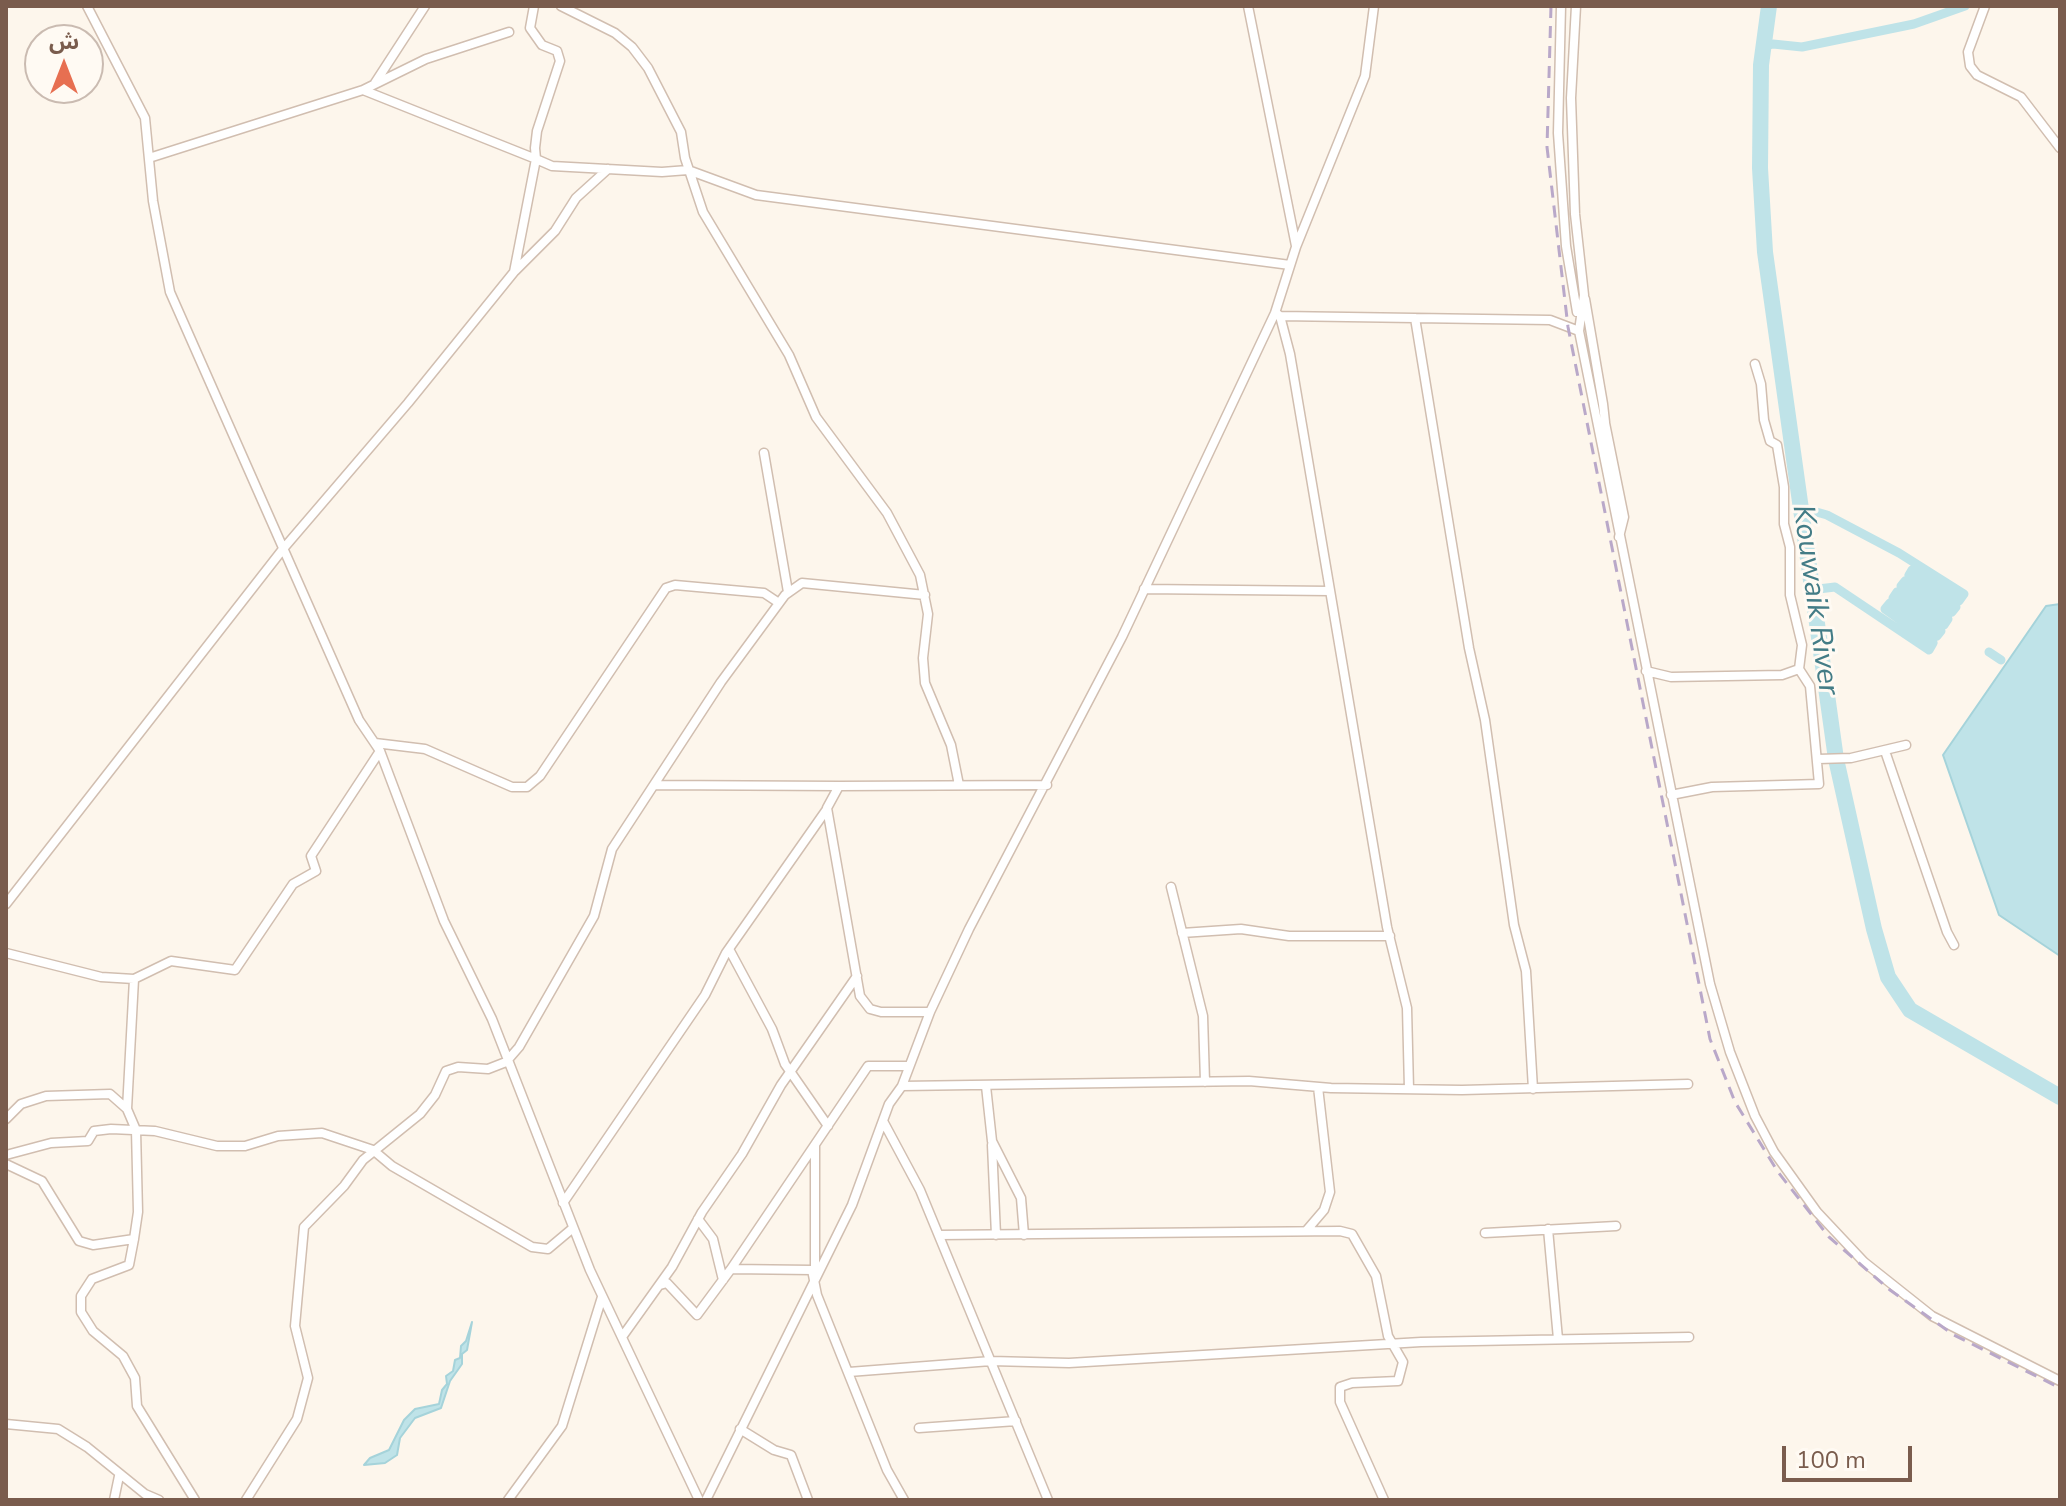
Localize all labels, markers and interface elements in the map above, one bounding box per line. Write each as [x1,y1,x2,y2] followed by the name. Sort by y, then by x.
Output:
[24,24,104,104] north arrow
[49,27,79,57] text: ش
[1783,503,1845,697] water label: Kouwaik River
[1786,1430,1916,1480] scale bar
[1796,1444,1866,1476] text: 100 m

